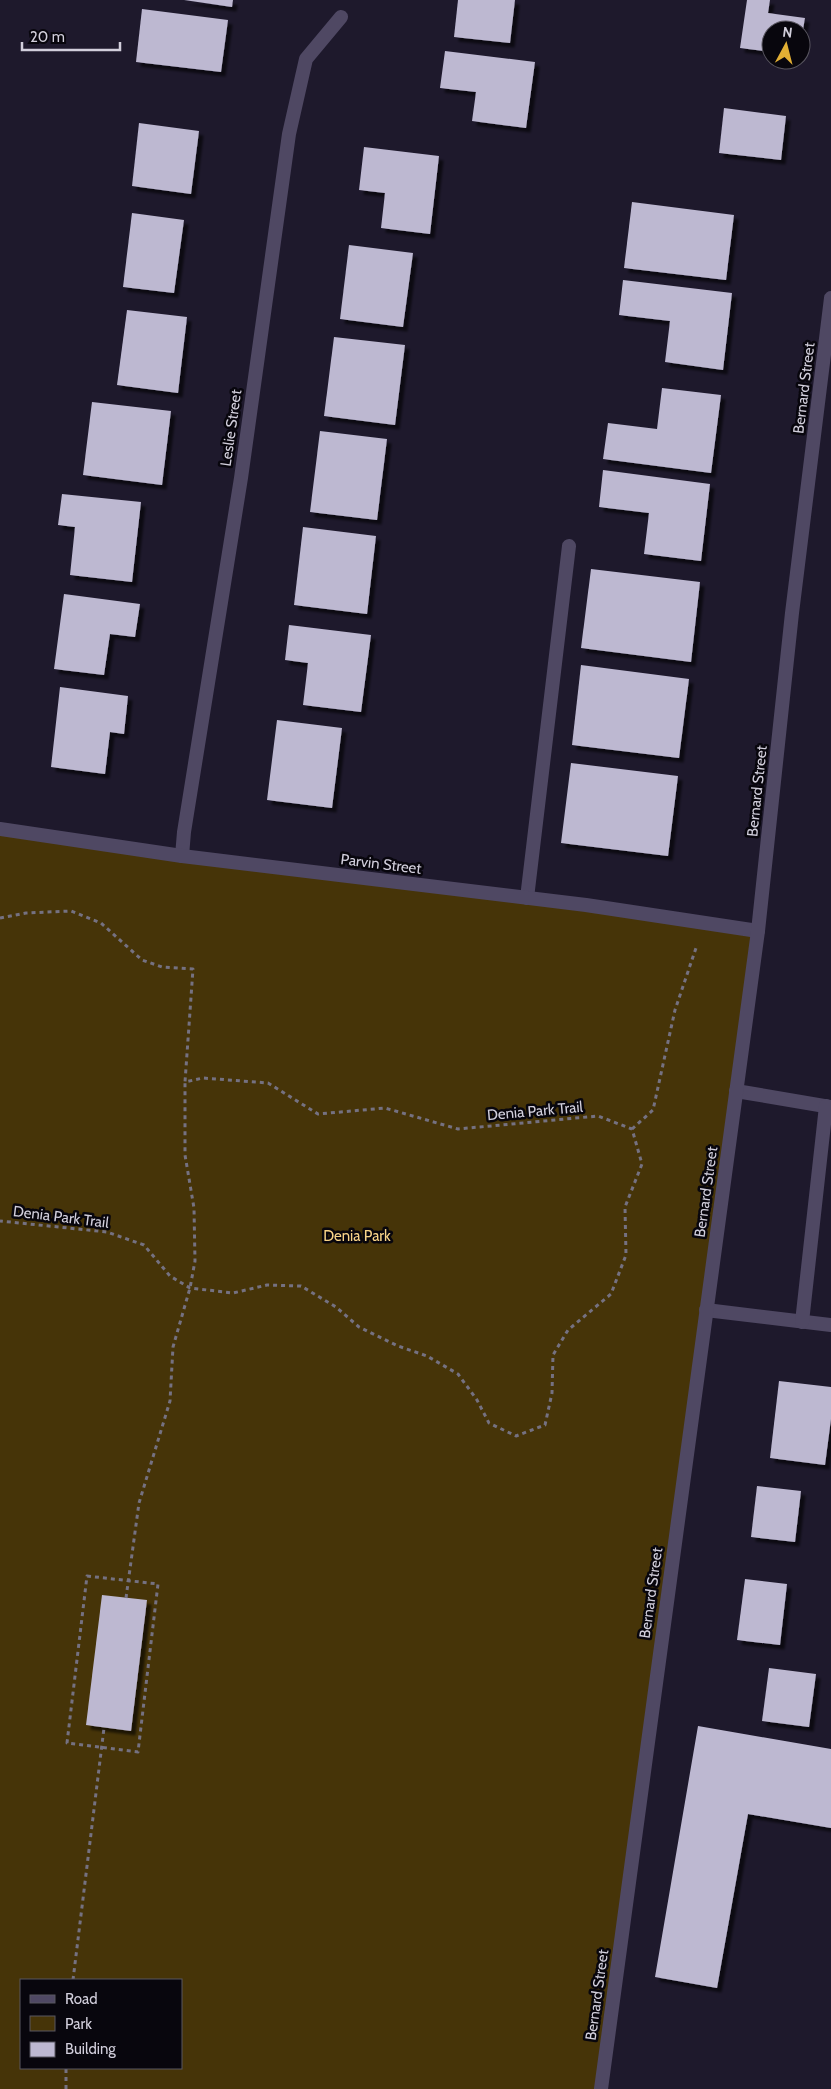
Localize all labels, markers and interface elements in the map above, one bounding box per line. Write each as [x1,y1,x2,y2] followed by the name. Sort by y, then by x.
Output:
[22,20,120,52] scale bar
[761,20,811,70] north arrow
[782,23,794,42] text: N
[30,28,65,46] text: 20 m
[789,341,819,435] street label: Bernard Street
[217,388,245,468] street label: Leslie Street
[743,744,771,838] street label: Bernard Street
[340,850,422,878] street label: Parvin Street
[486,1098,584,1124] street label: Denia Park Trail
[691,1145,721,1239] street label: Bernard Street
[12,1202,110,1232] street label: Denia Park Trail
[323,1227,391,1245] park label: Denia Park
[636,1546,666,1640] street label: Bernard Street
[582,1948,612,2042] street label: Bernard Street
[20,1979,182,2069] legend
[65,1990,98,2008] text: Road
[65,2015,92,2033] text: Park
[65,2040,116,2058] text: Building

